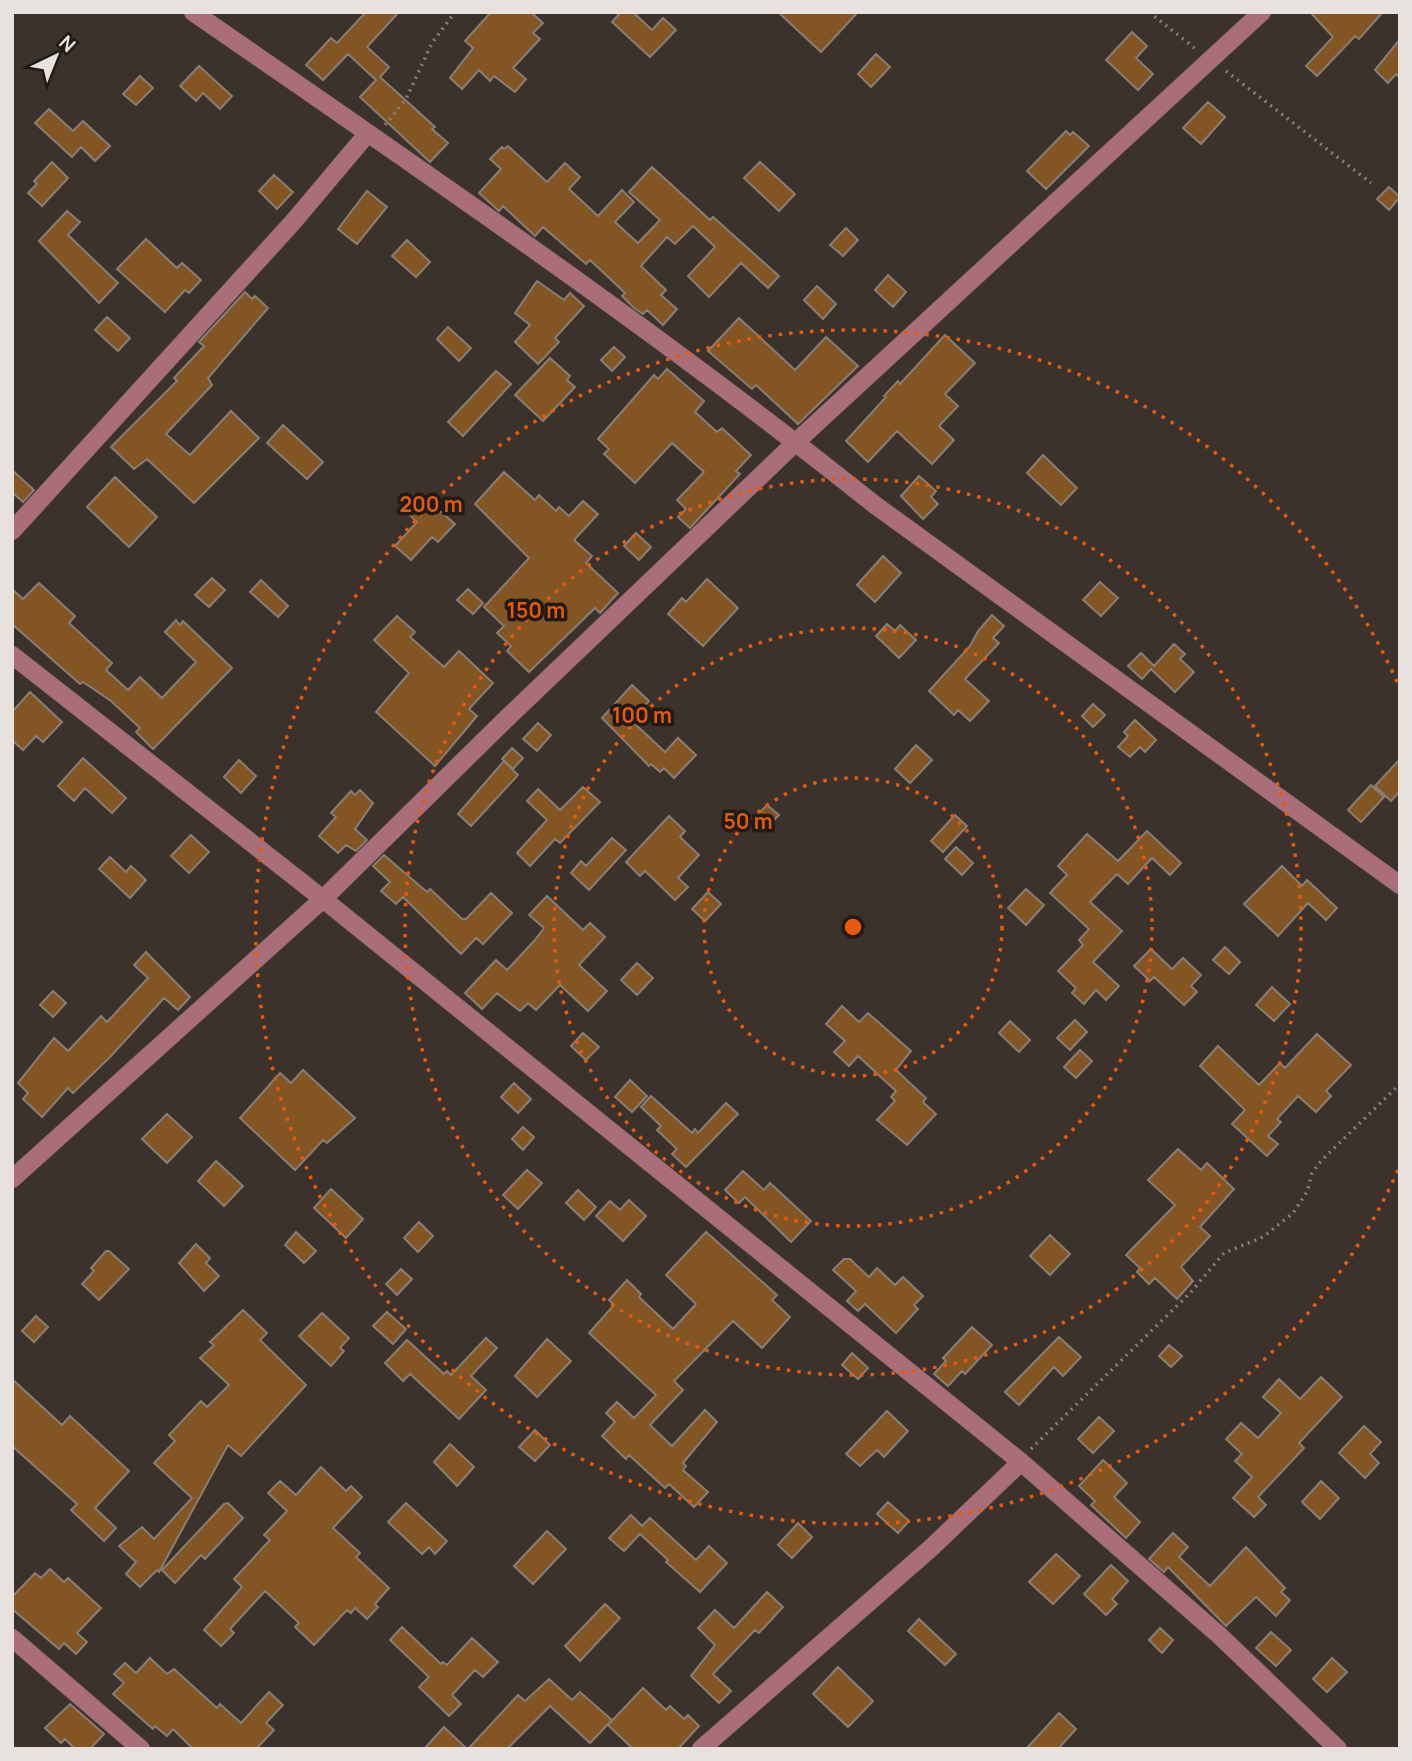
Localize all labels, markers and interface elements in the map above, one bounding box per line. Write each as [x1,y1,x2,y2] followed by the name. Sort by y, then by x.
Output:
[21,21,91,91] north arrow
[54,29,81,58] text: N
[399,490,463,518] text: 200 m
[507,596,565,624] text: 150 m
[612,701,672,729] text: 100 m
[723,807,773,835] text: 50 m
[841,915,865,939] centre of rings

